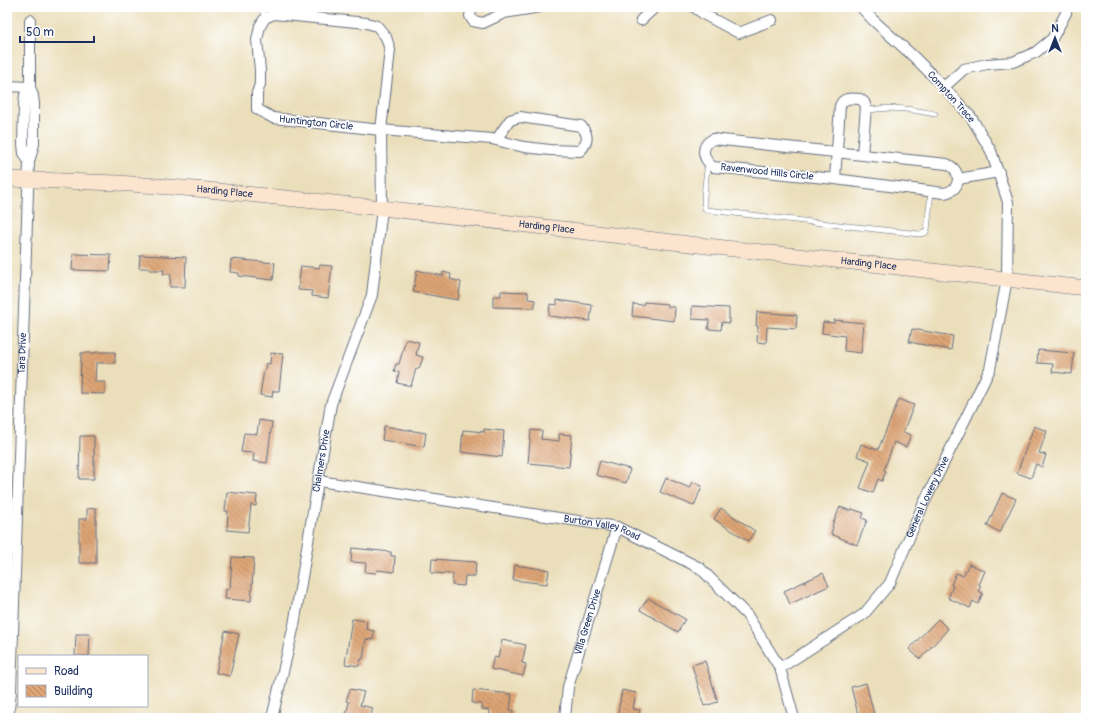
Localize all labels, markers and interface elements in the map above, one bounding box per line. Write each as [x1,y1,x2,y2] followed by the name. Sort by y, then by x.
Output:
[20,18,94,44] scale bar
[1035,18,1075,58] north arrow
[1051,22,1059,35] text: N
[26,25,54,40] text: 50 m
[925,69,977,125] street label: Compton Trace
[278,113,354,133] street label: Huntington Circle
[720,161,814,183] street label: Ravenwood Hills Circle
[196,183,253,201] street label: Harding Place
[518,218,575,237] street label: Harding Place
[840,255,897,273] street label: Harding Place
[16,332,29,374] street label: Tara Drive
[310,429,333,493] street label: Chalmers Drive
[904,454,952,540] street label: General Lowery Drive
[563,513,642,543] street label: Burton Valley Road
[572,588,604,657] street label: Villa Green Drive
[18,655,148,707] legend
[54,664,79,679] text: Road
[54,684,93,699] text: Building

